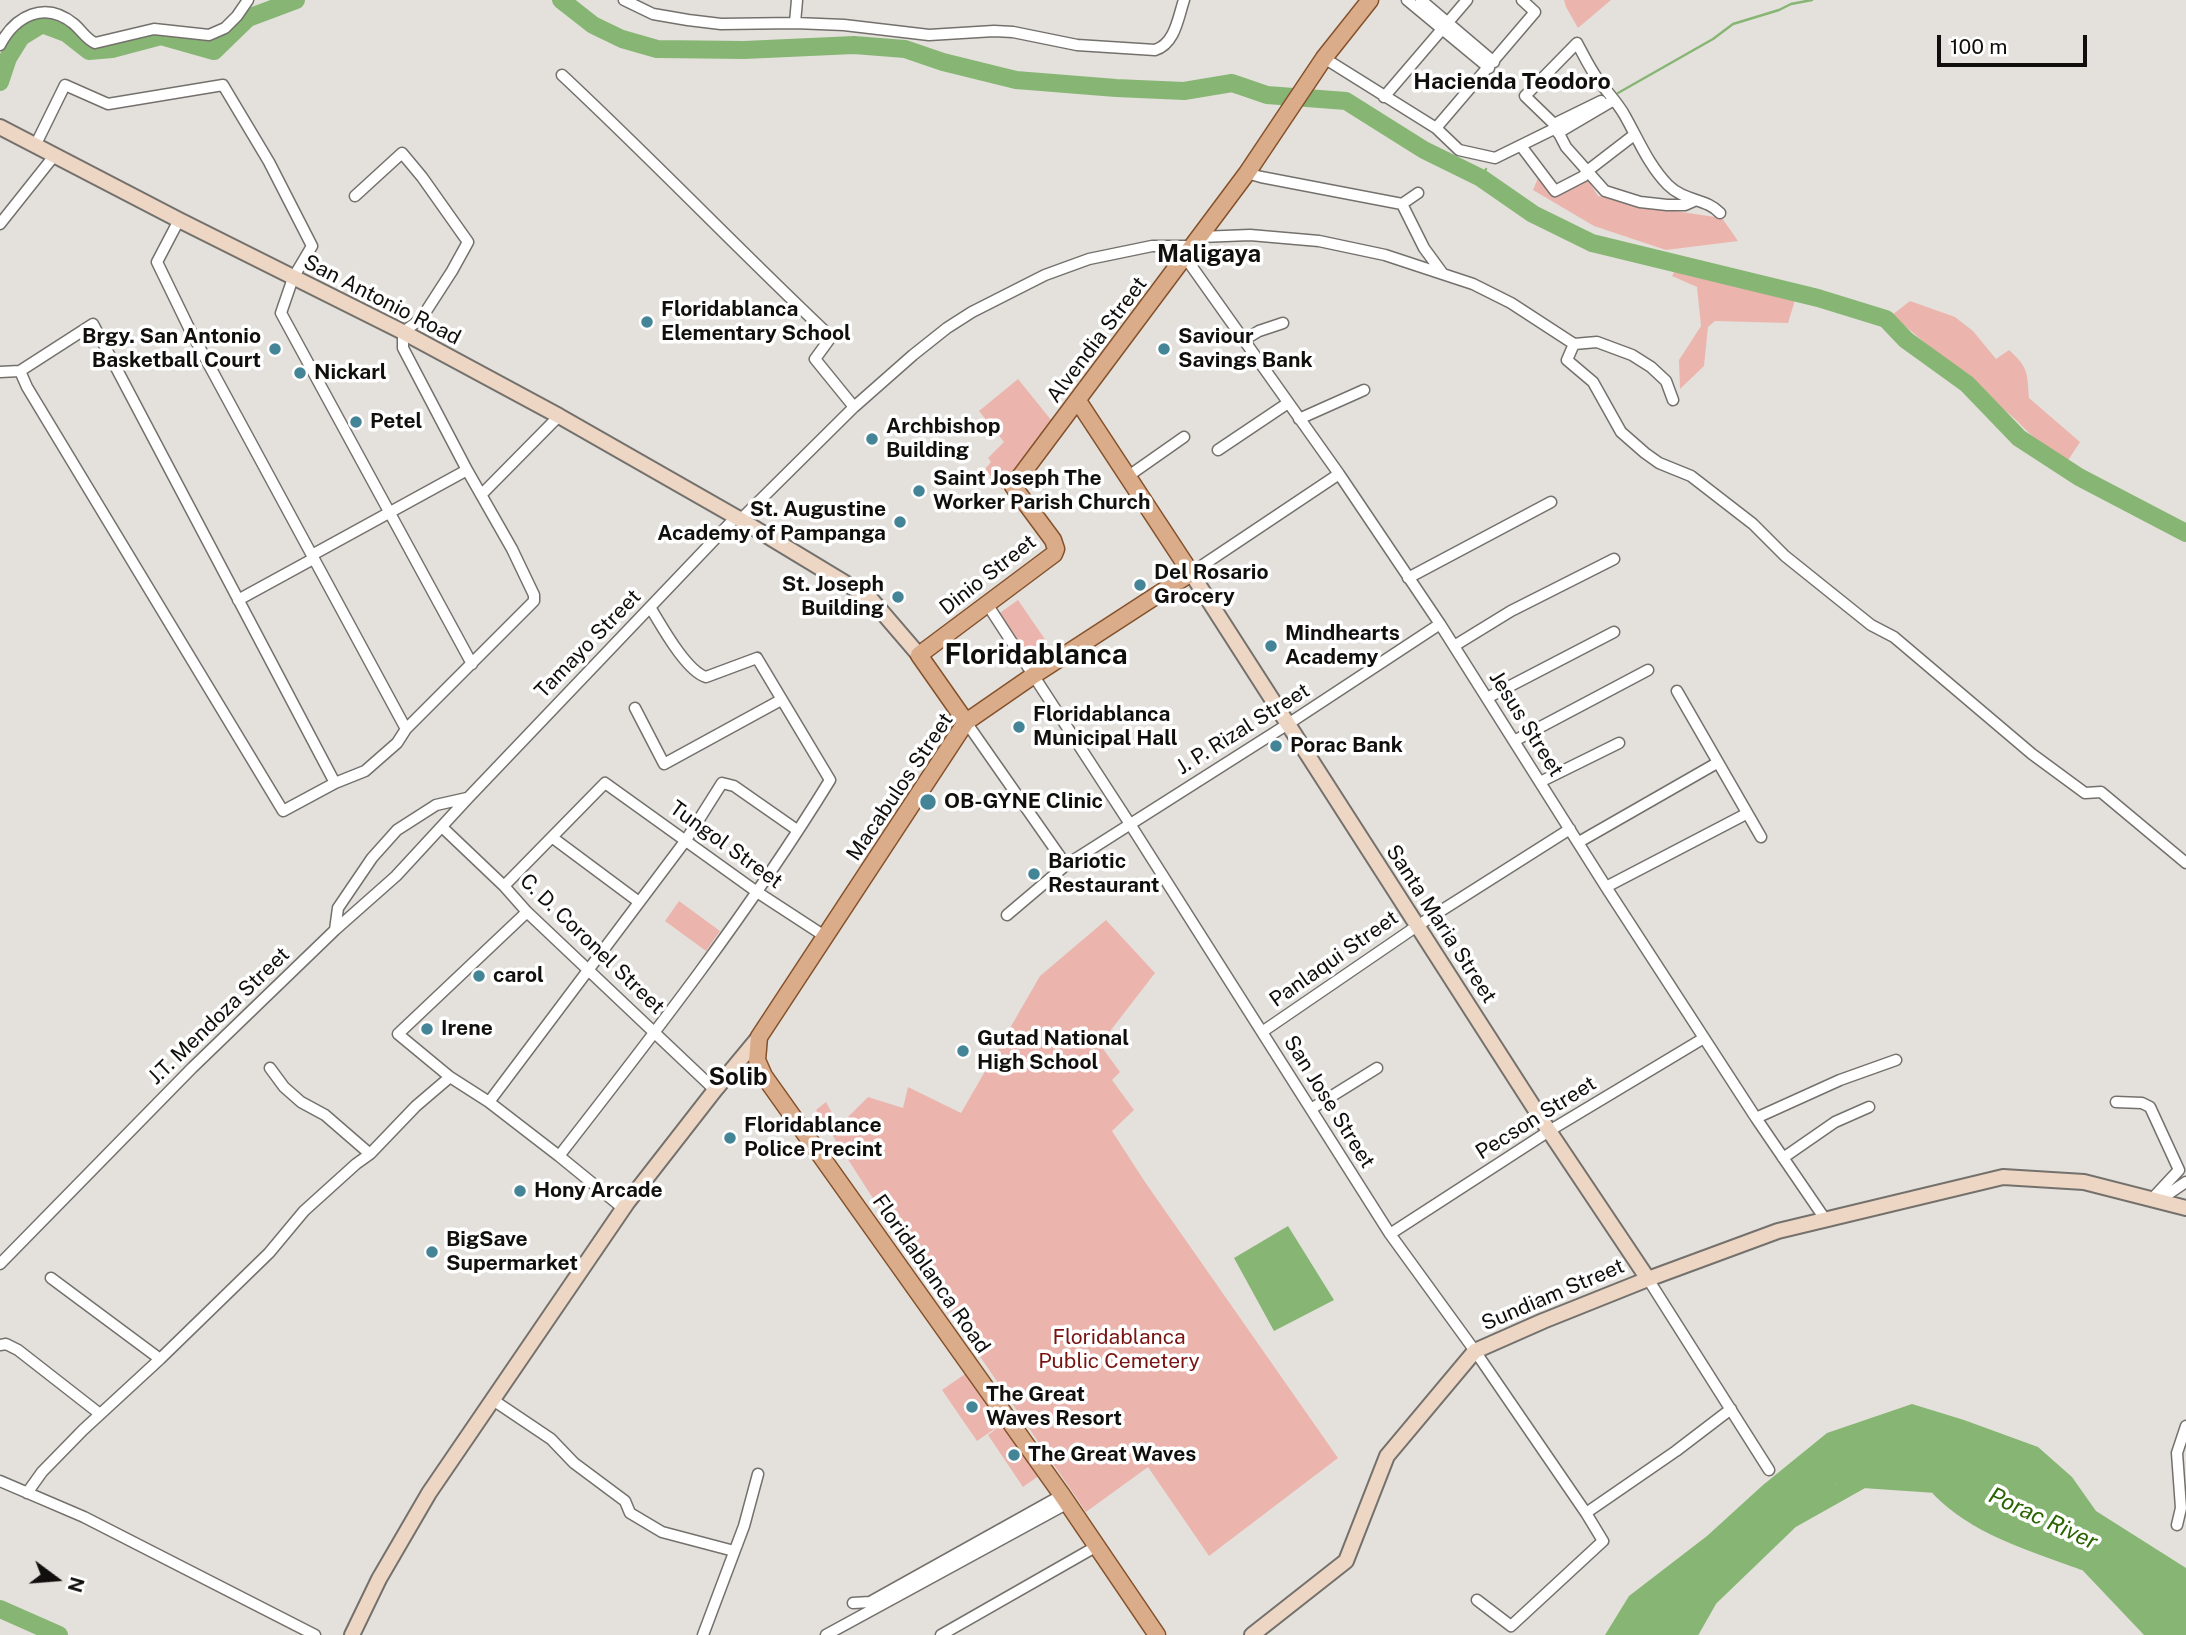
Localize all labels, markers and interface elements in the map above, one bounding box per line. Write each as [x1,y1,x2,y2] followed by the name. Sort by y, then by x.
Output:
[1941,21,2092,65] scale bar
[1950,34,2007,59] text: 100 m
[1413,68,1611,96] district label: Hacienda Teodoro
[1157,241,1261,269] district label: Maligaya
[299,249,465,351] street label: San Antonio Road
[1041,272,1153,408] street label: Alvendia Street
[661,297,851,347] place label: Floridablanca Elementary School
[639,314,655,330] marker: Floridablanca Elementary School
[82,324,261,374] place label: Brgy. San Antonio Basketball Court
[1178,324,1313,374] place label: Saviour Savings Bank
[267,341,283,357] marker: Brgy. San Antonio Basketball Court
[1156,341,1172,357] marker: Saviour Savings Bank
[314,360,387,386] place label: Nickarl
[292,365,308,381] marker: Nickarl
[370,409,423,435] place label: Petel
[348,414,364,430] marker: Petel
[886,414,1000,464] place label: Archbishop Building
[864,431,880,447] marker: Archbishop Building
[933,466,1150,516] place label: Saint Joseph The Worker Parish Church
[911,483,927,499] marker: Saint Joseph The Worker Parish Church
[657,497,886,547] place label: St. Augustine Academy of Pampanga
[892,514,908,530] marker: St. Augustine Academy of Pampanga
[935,530,1041,620] street label: Dinio Street
[1154,560,1269,610] place label: Del Rosario Grocery
[782,572,884,622] place label: St. Joseph Building
[1132,577,1148,593] marker: Del Rosario Grocery
[530,584,646,704] street label: Tamayo Street
[890,589,906,605] marker: St. Joseph Building
[1285,621,1400,671] place label: Mindhearts Academy
[944,638,1128,672] district label: Floridablanca
[1263,638,1279,654] marker: Mindhearts Academy
[1484,666,1568,782] street label: Jesus Street
[1172,678,1314,780] street label: J. P. Rizal Street
[1033,702,1178,752] place label: Floridablanca Municipal Hall
[841,708,959,866] street label: Macabulos Street
[1011,719,1027,735] marker: Floridablanca Municipal Hall
[1290,733,1403,759] place label: Porac Bank
[1268,738,1284,754] marker: Porac Bank
[944,789,1103,815] place label: OB-GYNE Clinic
[918,792,938,812] marker: OB-GYNE Clinic
[665,796,787,894] street label: Tungol Street
[1380,840,1502,1008] street label: Santa Maria Street
[1048,849,1160,899] place label: Bariotic Restaurant
[1026,866,1042,882] marker: Bariotic Restaurant
[514,868,670,1020] street label: C. D. Coronel Street
[1265,905,1403,1013] street label: Panlaqui Street
[143,942,295,1090] street label: J.T. Mendoza Street
[493,963,544,989] place label: carol
[471,968,487,984] marker: carol
[441,1016,493,1042] place label: Irene
[419,1021,435,1037] marker: Irene
[977,1026,1129,1076] place label: Gutad National High School
[1278,1031,1380,1173] street label: San Jose Street
[955,1043,971,1059] marker: Gutad National High School
[708,1064,768,1092] district label: Solib
[1471,1071,1601,1165] street label: Pecson Street
[744,1113,882,1163] place label: Floridablance Police Precint
[722,1130,738,1146] marker: Floridablance Police Precint
[534,1178,663,1204] place label: Hony Arcade
[512,1183,528,1199] marker: Hony Arcade
[867,1190,995,1358] street label: Floridablanca Road
[446,1227,578,1277] place label: BigSave Supermarket
[424,1244,440,1260] marker: BigSave Supermarket
[1478,1254,1628,1336] street label: Sundiam Street
[1038,1325,1200,1375] park label: Floridablanca Public Cemetery
[986,1382,1122,1432] place label: The Great Waves Resort
[964,1399,980,1415] marker: The Great Waves Resort
[1028,1442,1196,1468] place label: The Great Waves
[1006,1447,1022,1463] marker: The Great Waves
[1984,1482,2102,1556] water label: Porac River
[21,1544,91,1614] north arrow
[64,1575,89,1595] text: N

